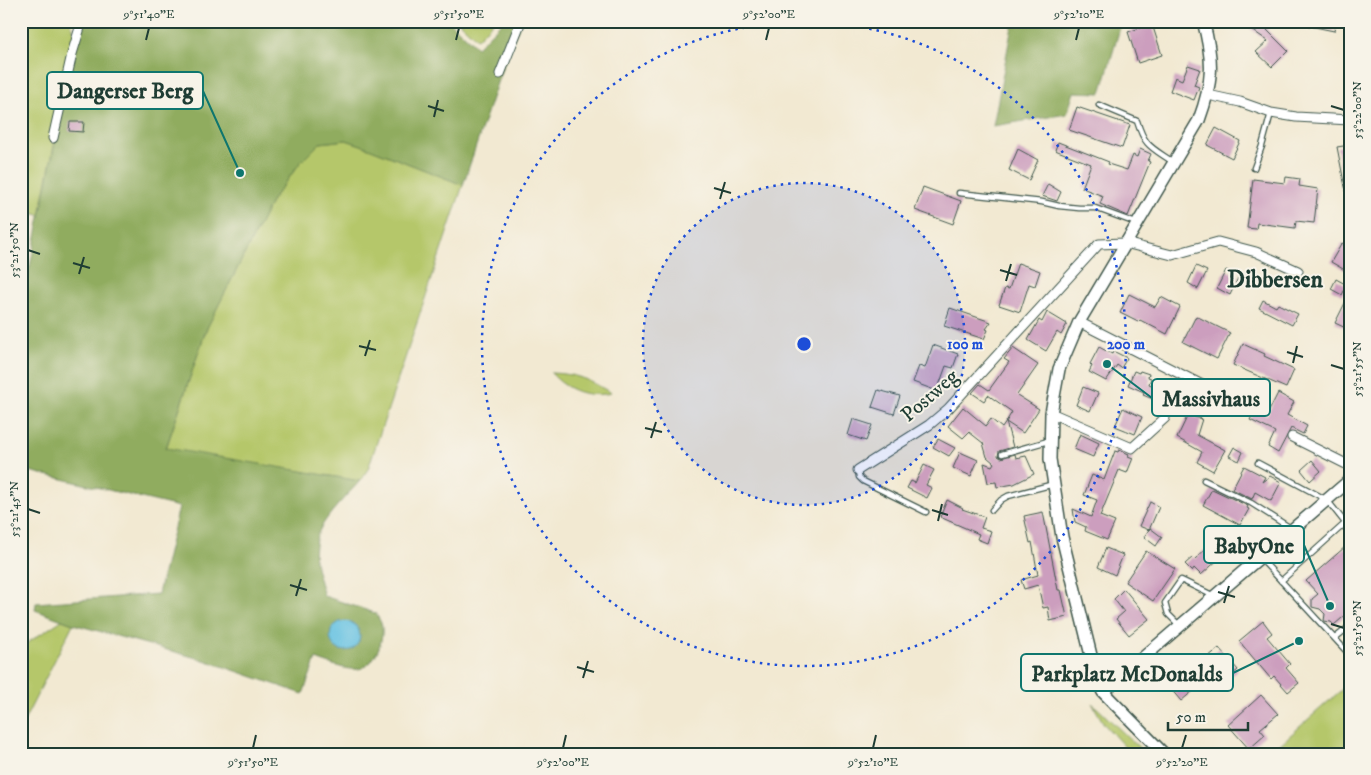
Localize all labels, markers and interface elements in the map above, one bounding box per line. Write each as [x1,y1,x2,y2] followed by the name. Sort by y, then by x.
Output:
[122,7,175,22] text: 9°51'40"E
[433,7,485,22] text: 9°51'50"E
[742,7,796,22] text: 9°52'00"E
[1053,7,1105,22] text: 9°52'10"E
[47,72,203,109] callout: Dangerser Berg
[57,78,195,105] text: Dangerser Berg
[1350,81,1365,139] text: 53°22'00"N
[7,222,22,278] text: 53°21'50"N
[1227,265,1323,295] district label: Dibbersen
[795,335,813,353] centre of rings
[947,335,984,354] text: 100 m
[1107,335,1146,354] text: 200 m
[1350,341,1365,397] text: 53°21'55"N
[896,363,965,428] street label: Postweg
[1152,379,1270,416] callout: Massivhaus
[1162,386,1261,413] text: Massivhaus
[7,481,22,537] text: 53°21'45"N
[1204,526,1304,563] callout: BabyOne
[1214,533,1294,560] text: BabyOne
[1350,600,1365,656] text: 53°21'50"N
[1021,654,1233,691] callout: Parkplatz McDonalds
[1031,661,1223,688] text: Parkplatz McDonalds
[1168,700,1248,732] scale bar
[1176,708,1206,727] text: 50 m
[227,755,279,770] text: 9°51'50"E
[536,755,590,770] text: 9°52'00"E
[847,755,899,770] text: 9°52'10"E
[1155,755,1208,770] text: 9°52'20"E

